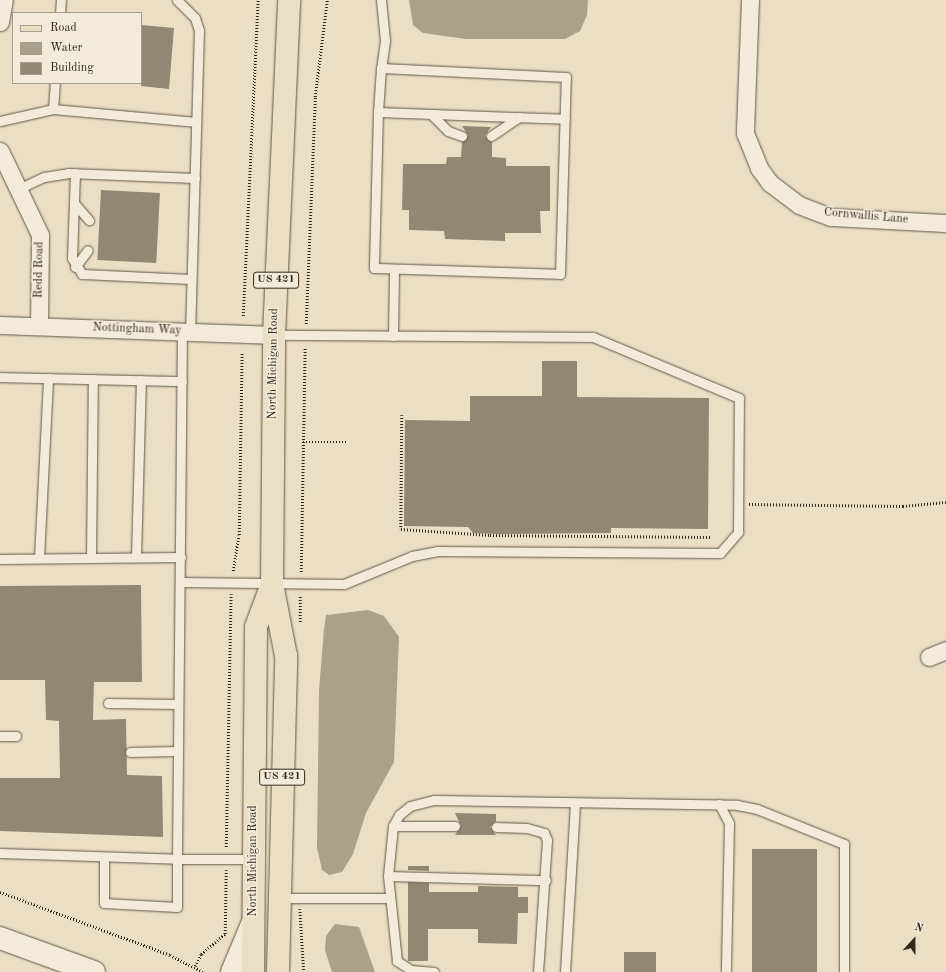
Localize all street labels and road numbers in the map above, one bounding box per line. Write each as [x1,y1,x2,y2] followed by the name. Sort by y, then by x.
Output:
[823,206,909,228] street label: Cornwallis Lane
[32,242,48,298] street label: Redd Road
[253,271,299,289] road number: US 421
[266,308,282,420] street label: North Michigan Road
[92,321,182,339] street label: Nottingham Way
[259,768,305,786] road number: US 421
[247,805,261,917] street label: North Michigan Road

